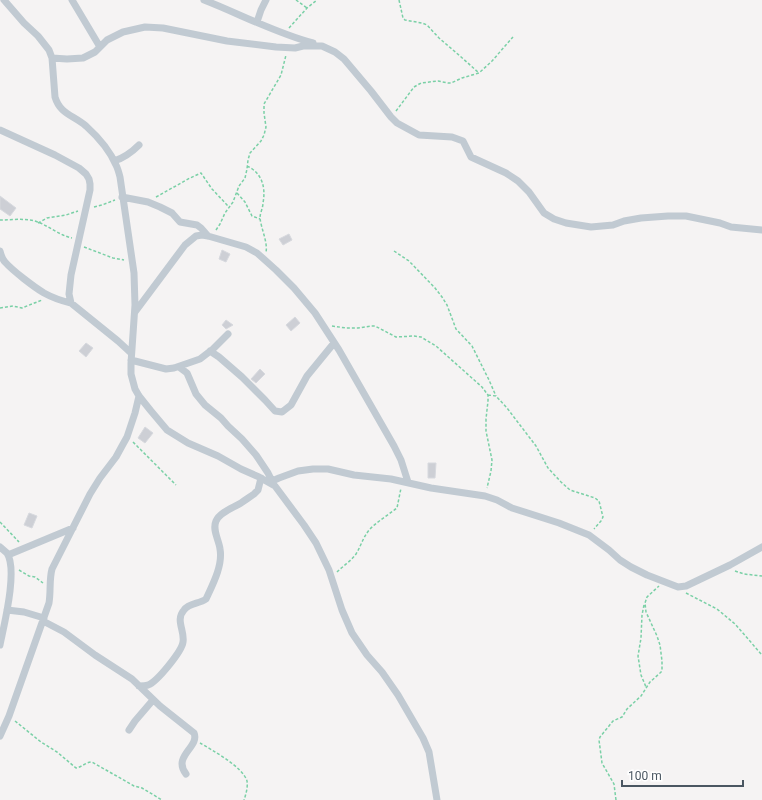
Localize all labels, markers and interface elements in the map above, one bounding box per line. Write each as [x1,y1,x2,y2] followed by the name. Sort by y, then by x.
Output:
[622,762,743,788] scale bar
[628,769,662,783] text: 100 m

